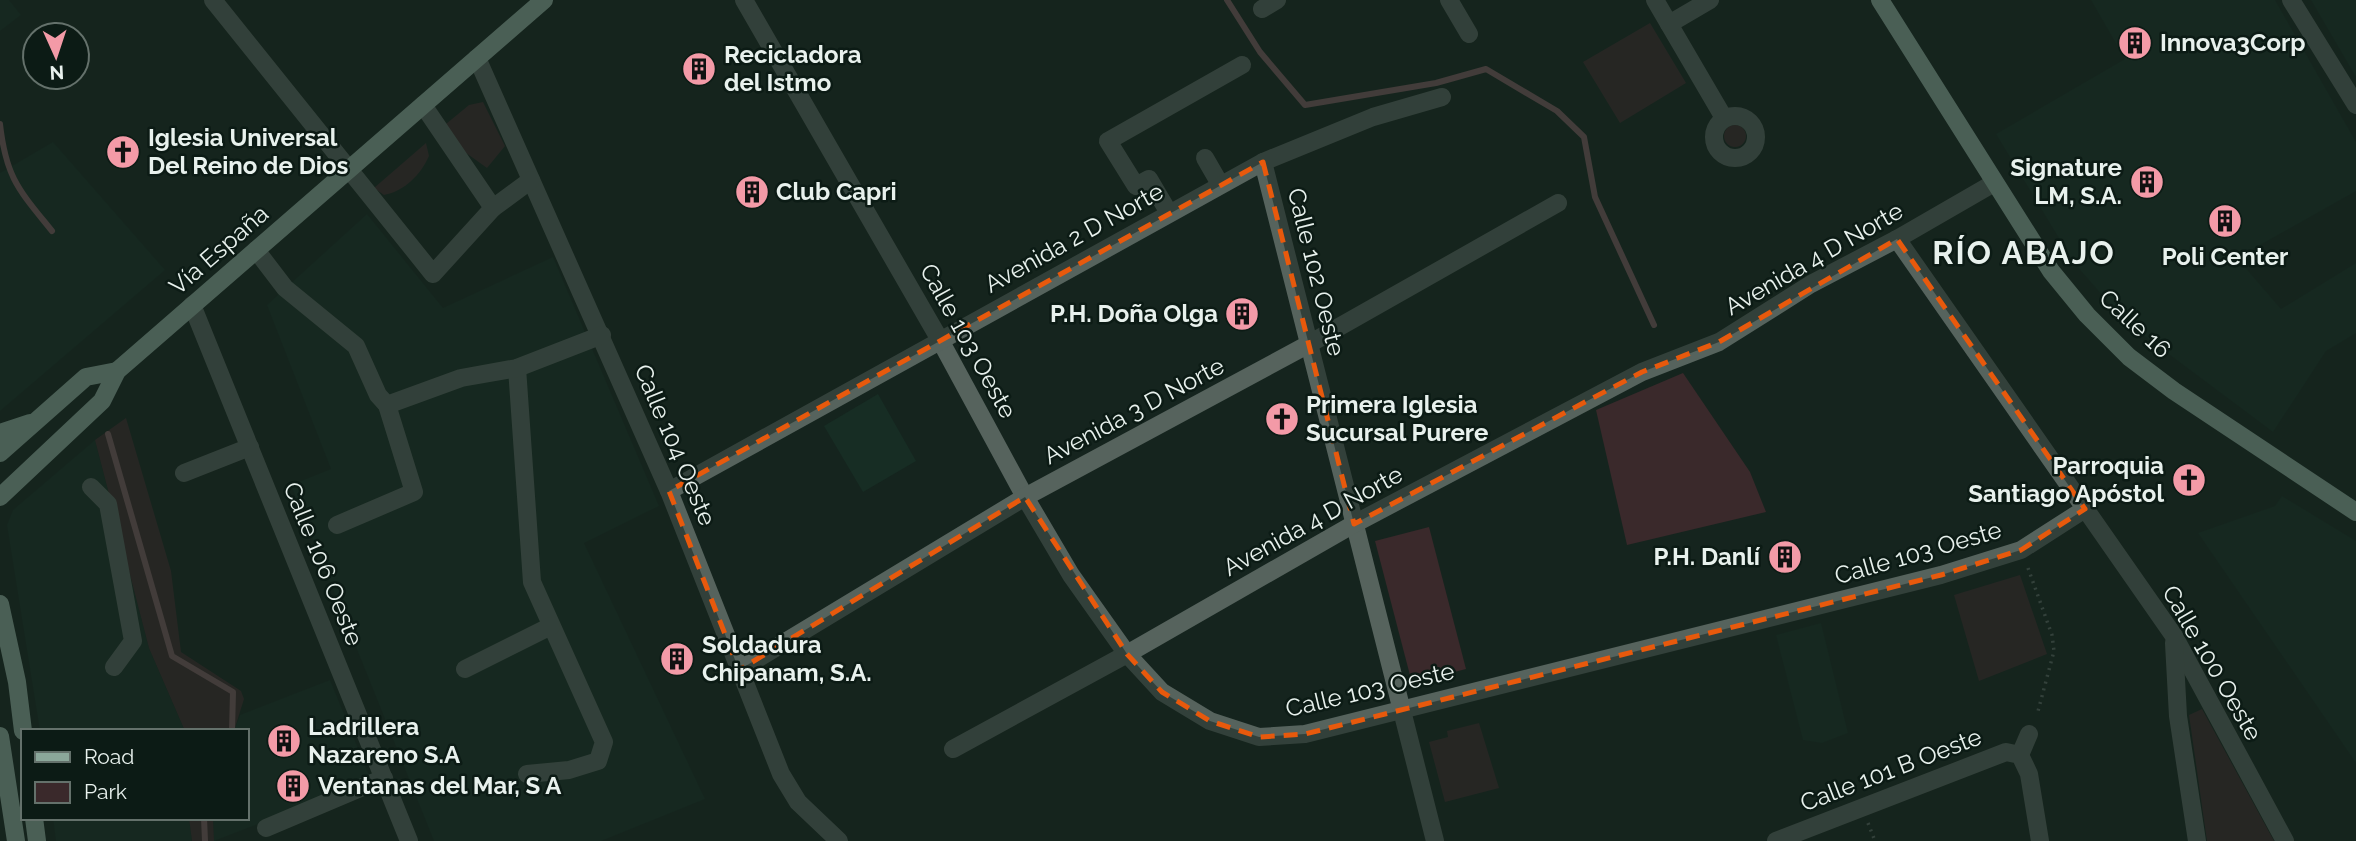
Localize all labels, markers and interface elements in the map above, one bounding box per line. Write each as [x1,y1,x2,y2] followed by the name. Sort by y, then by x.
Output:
[21,21,91,91] north arrow
[2116,24,2154,62] building icon: Innova3Corp
[2160,28,2305,57] place label: Innova3Corp
[724,40,862,97] place label: Recicladora del Istmo
[680,50,718,88] building icon: Recicladora del Istmo
[49,62,65,84] text: N
[148,123,349,180] place label: Iglesia Universal Del Reino de Dios
[104,133,142,171] church icon: Iglesia Universal Del Reino de Dios
[2010,153,2122,210] place label: Signature LM, S.A.
[2128,163,2166,201] building icon: Signature LM, S.A.
[733,173,771,211] building icon: Club Capri
[979,176,1168,299] street label: Avenida 2 D Norte
[776,177,897,206] place label: Club Capri
[1282,185,1351,359] street label: Calle 102 Oeste
[1720,196,1908,321] street label: Avenida 4 D Norte
[163,199,274,301] street label: Vía España
[2206,202,2244,240] building icon: Poli Center
[1932,234,2116,271] district label: RÍO ABAJO
[2162,242,2288,271] place label: Poli Center
[914,258,1023,423] street label: Calle 103 Oeste
[2093,283,2177,364] street label: Calle 16
[1223,295,1261,333] building icon: P.H. Doña Olga
[1050,299,1218,328] place label: P.H. Doña Olga
[1038,351,1229,470] street label: Avenida 3 D Norte
[628,360,723,530] street label: Calle 104 Oeste
[1306,390,1488,447] place label: Primera Iglesia Sucursal Purere
[1263,400,1301,438] church icon: Primera Iglesia Sucursal Purere
[1968,451,2164,508] place label: Parroquia Santiago Apóstol
[1218,459,1408,582] street label: Avenida 4 D Norte
[2170,461,2208,499] church icon: Parroquia Santiago Apóstol
[277,478,369,650] street label: Calle 106 Oeste
[1831,515,2005,590] street label: Calle 103 Oeste
[1766,538,1804,576] building icon: P.H. Danlí
[1653,542,1761,571] place label: P.H. Danlí
[2156,580,2269,745] street label: Calle 100 Oeste
[702,630,872,687] place label: Soldadura Chipanam, S.A.
[658,640,696,678] building icon: Soldadura Chipanam, S.A.
[1283,656,1457,723] street label: Calle 103 Oeste
[308,712,461,769] place label: Ladrillera Nazareno S.A
[265,722,303,760] building icon: Ladrillera Nazareno S.A
[1796,722,1986,817] street label: Calle 101 B Oeste
[21,729,248,820] legend
[84,744,134,769] text: Road
[274,767,312,805] building icon: Ventanas del Mar, S A
[318,771,562,800] place label: Ventanas del Mar, S A
[84,779,127,804] text: Park

